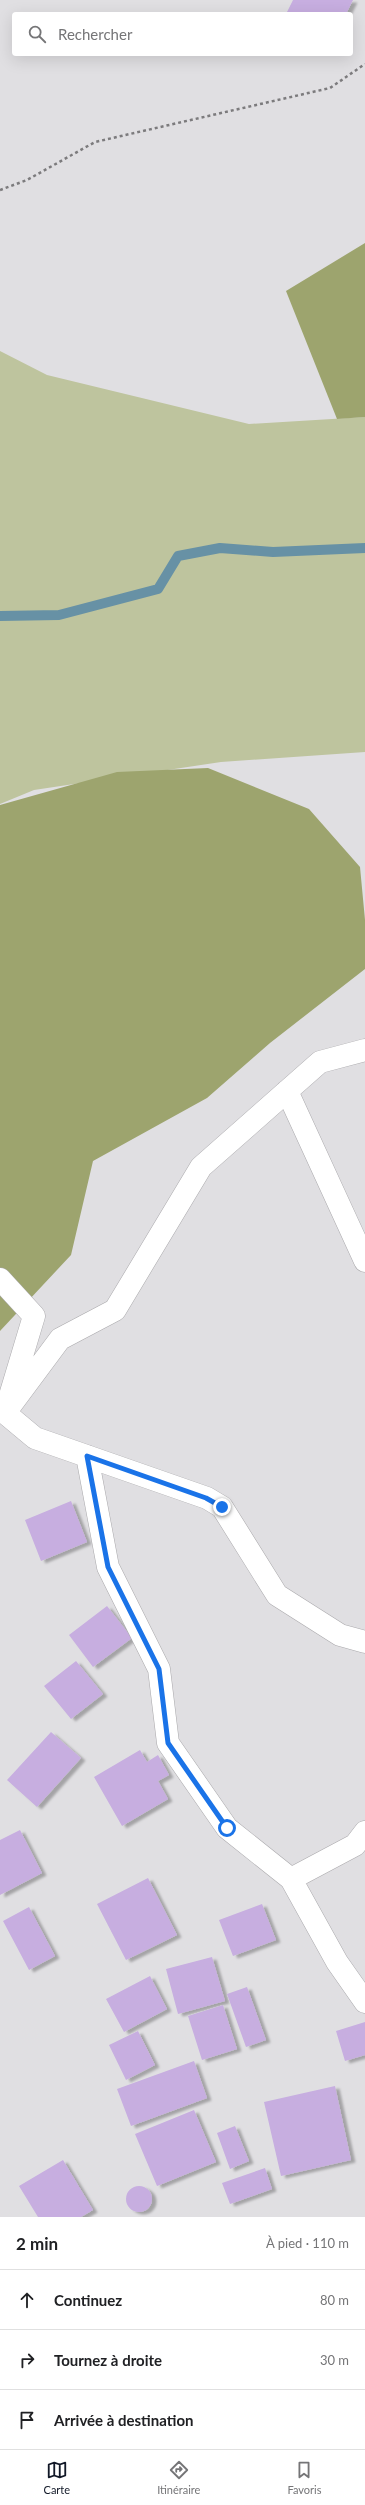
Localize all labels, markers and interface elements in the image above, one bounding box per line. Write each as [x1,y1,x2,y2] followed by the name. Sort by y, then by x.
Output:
[12,12,353,56] search box
[26,23,48,45] icon: search
[58,25,132,43] text: Rechercher
[213,1498,231,1516] route end
[218,1819,236,1837] route start
[16,2233,58,2254] text: 2 min
[266,2235,349,2251] text: À pied · 110 m
[16,2289,38,2311] icon: ahead
[54,2291,122,2309] text: Continuez
[320,2292,349,2308] text: 80 m
[16,2349,38,2371] icon: right
[54,2351,162,2369] text: Tournez à droite
[320,2352,349,2368] text: 30 m
[16,2409,38,2431] icon: arrive
[54,2411,193,2429] text: Arrivée à destination
[44,2459,70,2496] tab: Carte
[157,2459,200,2496] tab: Itinéraire
[287,2459,321,2496] tab: Favoris

